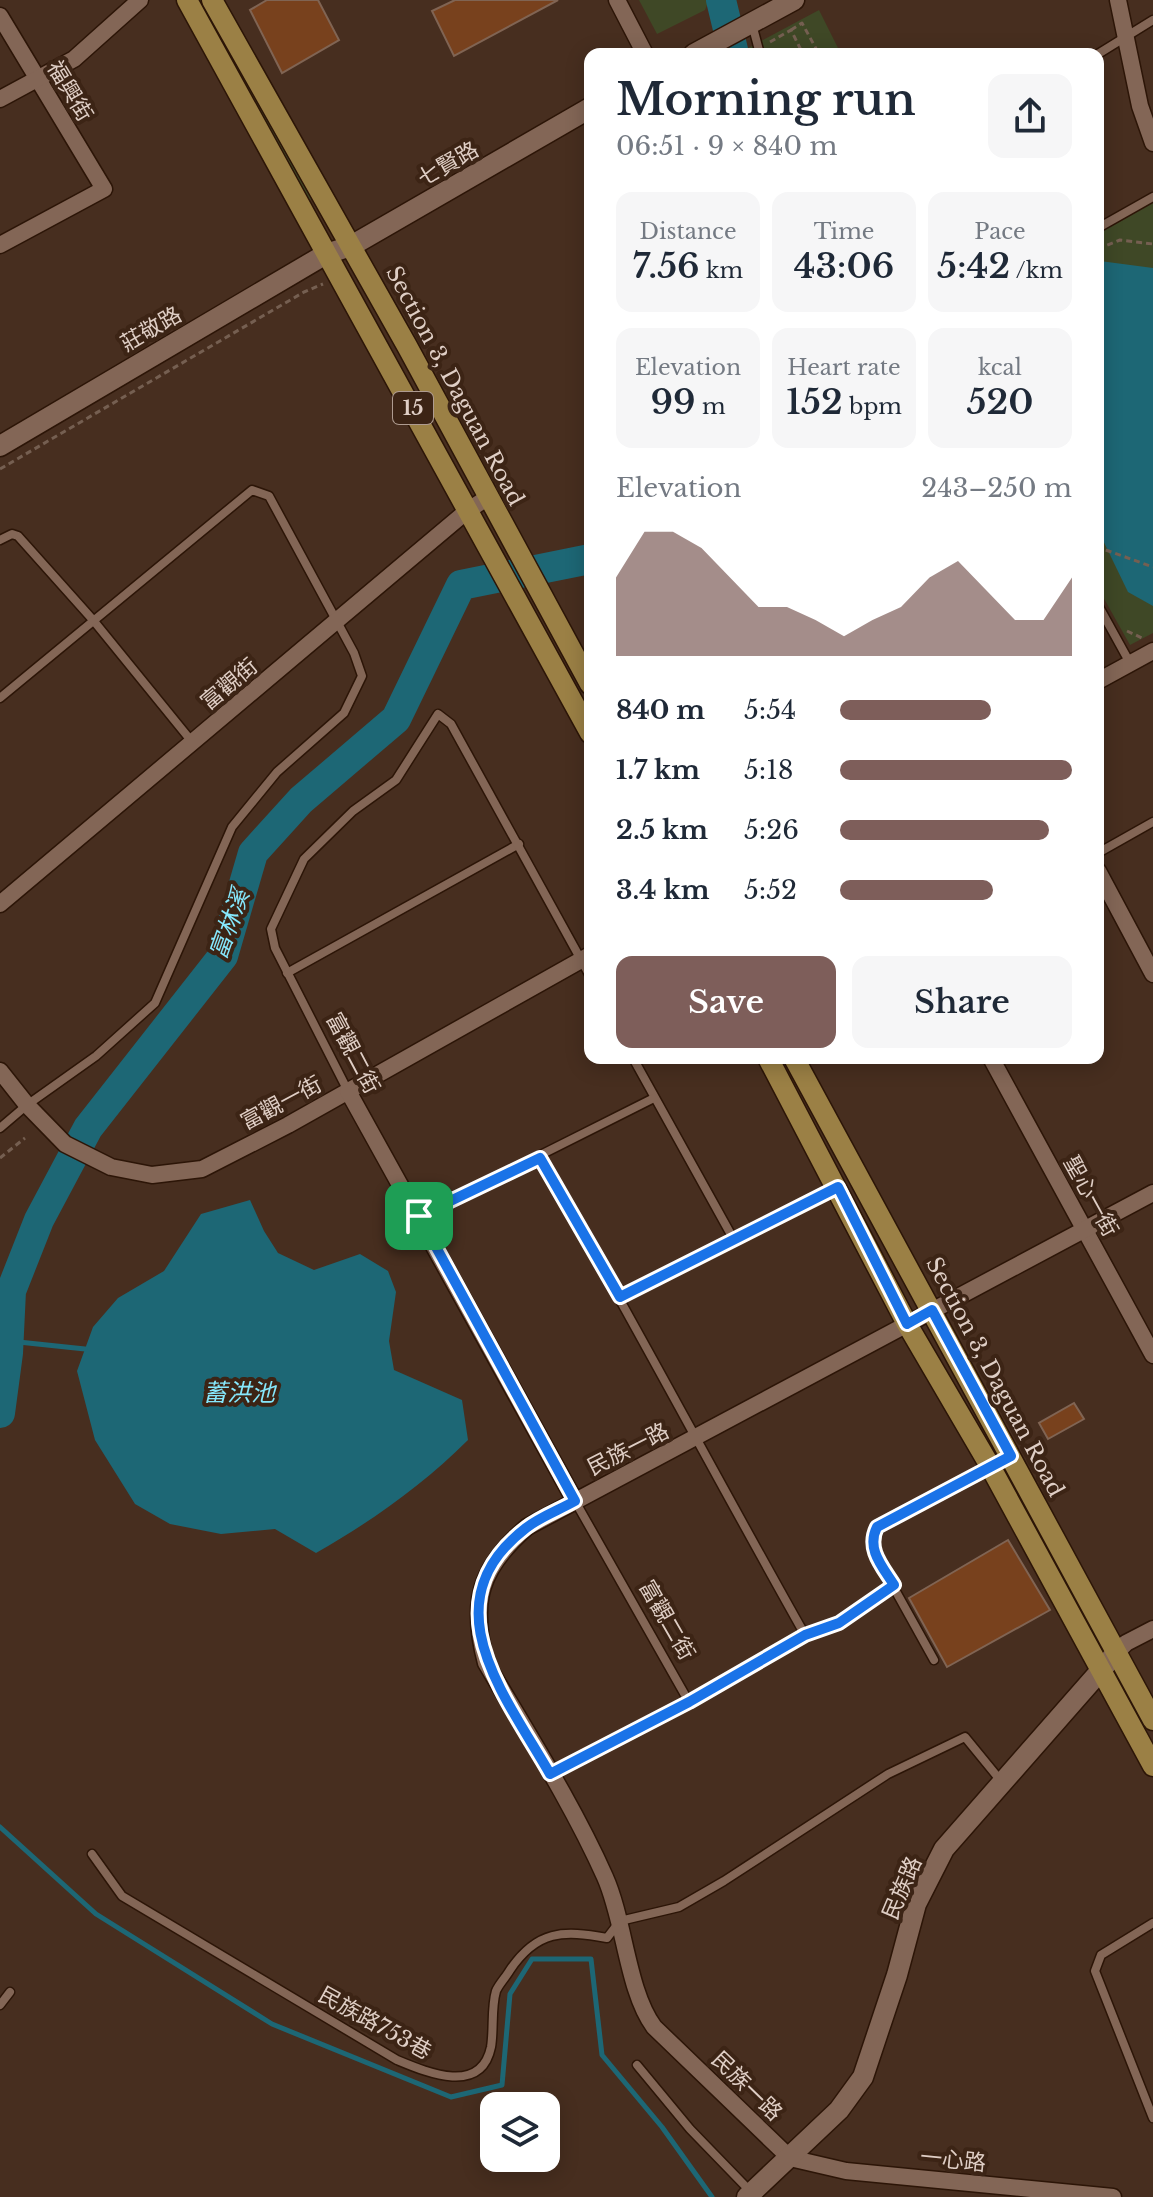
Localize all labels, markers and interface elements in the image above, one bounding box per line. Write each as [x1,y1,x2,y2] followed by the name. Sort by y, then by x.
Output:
[41,56,99,126] street label: 福興街
[616,72,916,127] text: Morning run
[988,74,1072,158] button: share
[616,130,837,162] text: 06:51 · 9 × 840 m
[413,136,483,192] street label: 七賢路
[640,218,737,245] text: Distance
[814,218,874,245] text: Time
[974,218,1026,245] text: Pace
[633,245,700,287] text: 7.56
[794,245,894,287] text: 43:06
[937,245,1010,287] text: 5:42
[700,257,743,284] text: km
[1010,257,1063,284] text: /km
[380,261,530,511] street label: Section 3, Daguan Road
[116,301,186,357] street label: 莊敬路
[635,354,741,381] text: Elevation
[787,354,901,381] text: Heart rate
[978,354,1022,381] text: kcal
[650,381,696,423] text: 99
[786,381,843,423] text: 152
[967,381,1033,423] text: 520
[393,392,433,424] road number: 15
[696,393,726,420] text: m
[843,393,902,420] text: bpm
[616,472,742,504] text: Elevation
[921,472,1072,504] text: 243–250 m
[195,652,263,716] street label: 富觀街
[616,694,705,726] text: 840 m
[744,694,796,726] text: 5:54
[616,754,700,786] text: 1.7 km
[744,754,794,786] text: 5:18
[616,814,708,846] text: 2.5 km
[744,814,799,846] text: 5:26
[616,874,710,906] text: 3.4 km
[744,874,797,906] text: 5:52
[203,882,256,963] water label: 富林溪
[616,956,836,1048] button: Save
[852,956,1072,1048] button: Share
[320,1008,386,1098] street label: 富觀二街
[236,1070,326,1136] street label: 富觀一街
[1058,1151,1124,1241] street label: 聖心一街
[385,1182,453,1250] pin
[397,1194,441,1238] icon: arrive
[920,1252,1070,1502] street label: Section 3, Daguan Road
[203,1378,278,1407] water label: 蓄洪池
[583,1417,673,1481] street label: 民族一路
[633,1575,701,1665] street label: 富觀二街
[877,1852,927,1924] street label: 民族路
[314,1981,436,2065] street label: 民族路753巷
[706,2046,788,2126] street label: 民族一路
[480,2092,560,2172] map controls
[480,2092,560,2172] button: layers
[919,2143,987,2177] street label: 一心路

